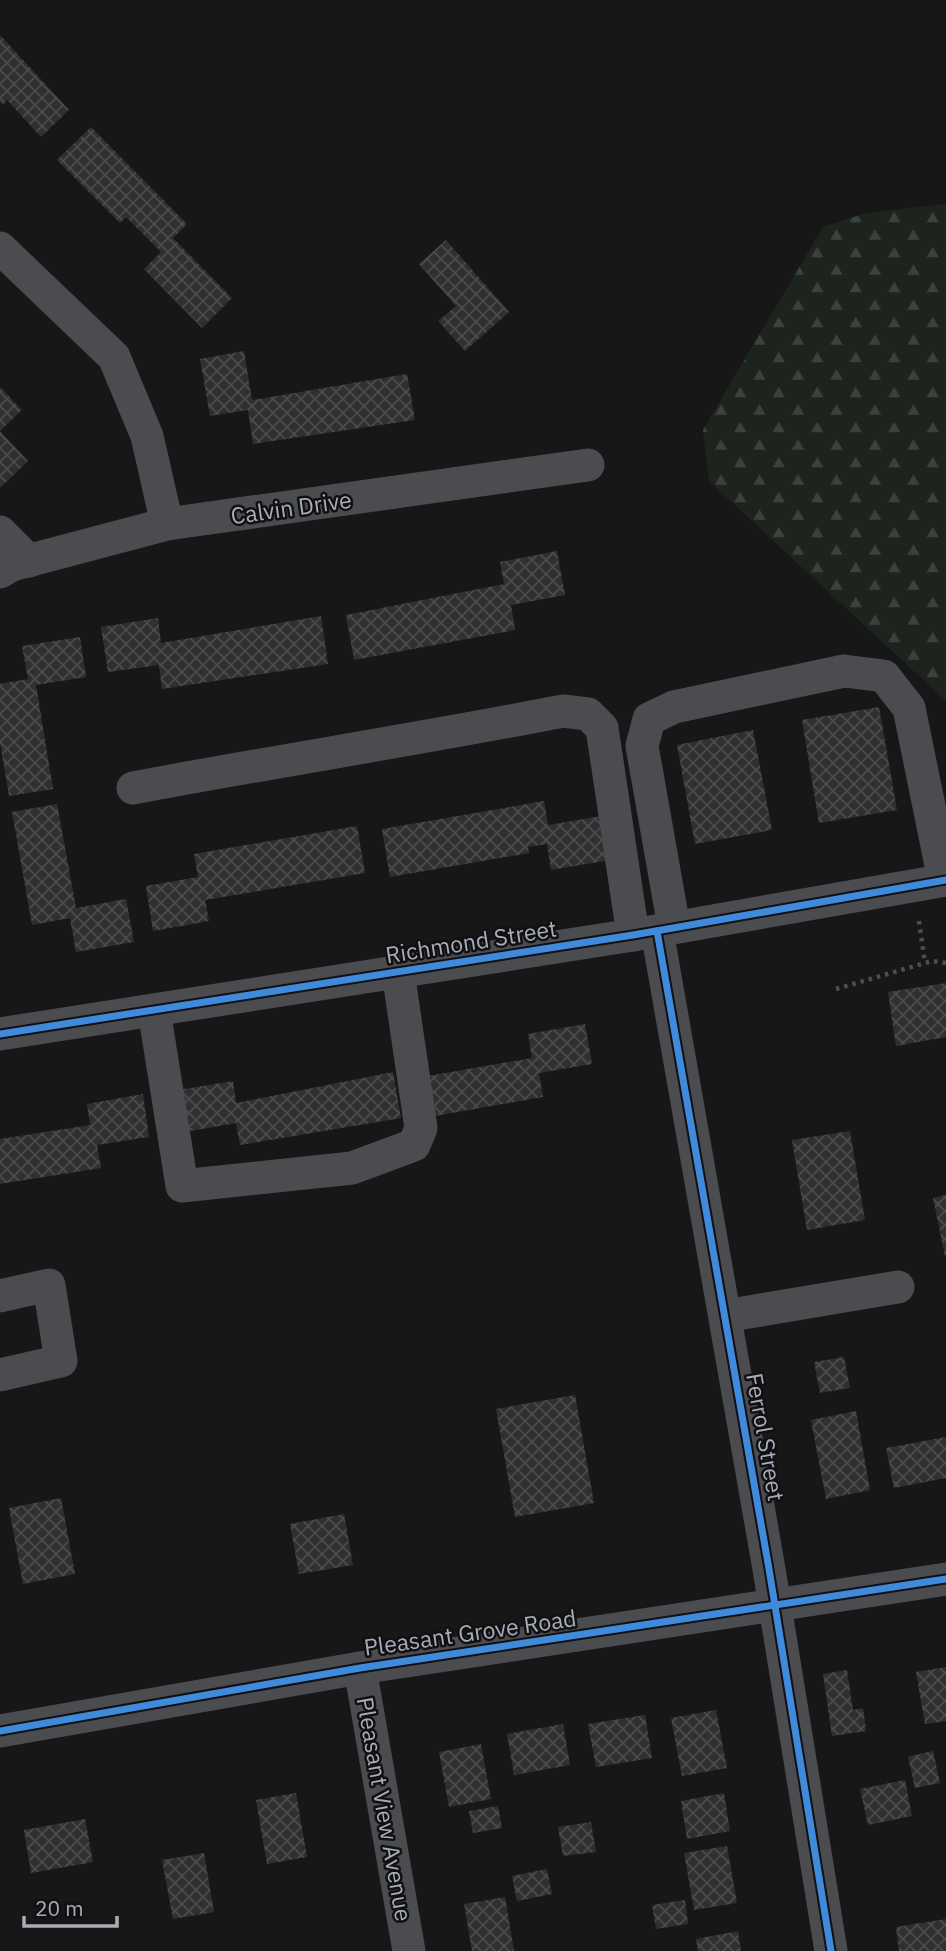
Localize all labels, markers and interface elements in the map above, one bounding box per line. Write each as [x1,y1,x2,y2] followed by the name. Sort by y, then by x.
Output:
[229,484,353,530] street label: Calvin Drive
[383,913,559,969] street label: Richmond Street
[740,1371,792,1503] street label: Ferrol Street
[362,1602,578,1662] street label: Pleasant Grove Road
[350,1694,420,1924] street label: Pleasant View Avenue
[24,1884,117,1928] scale bar
[35,1894,84,1922] text: 20 m

